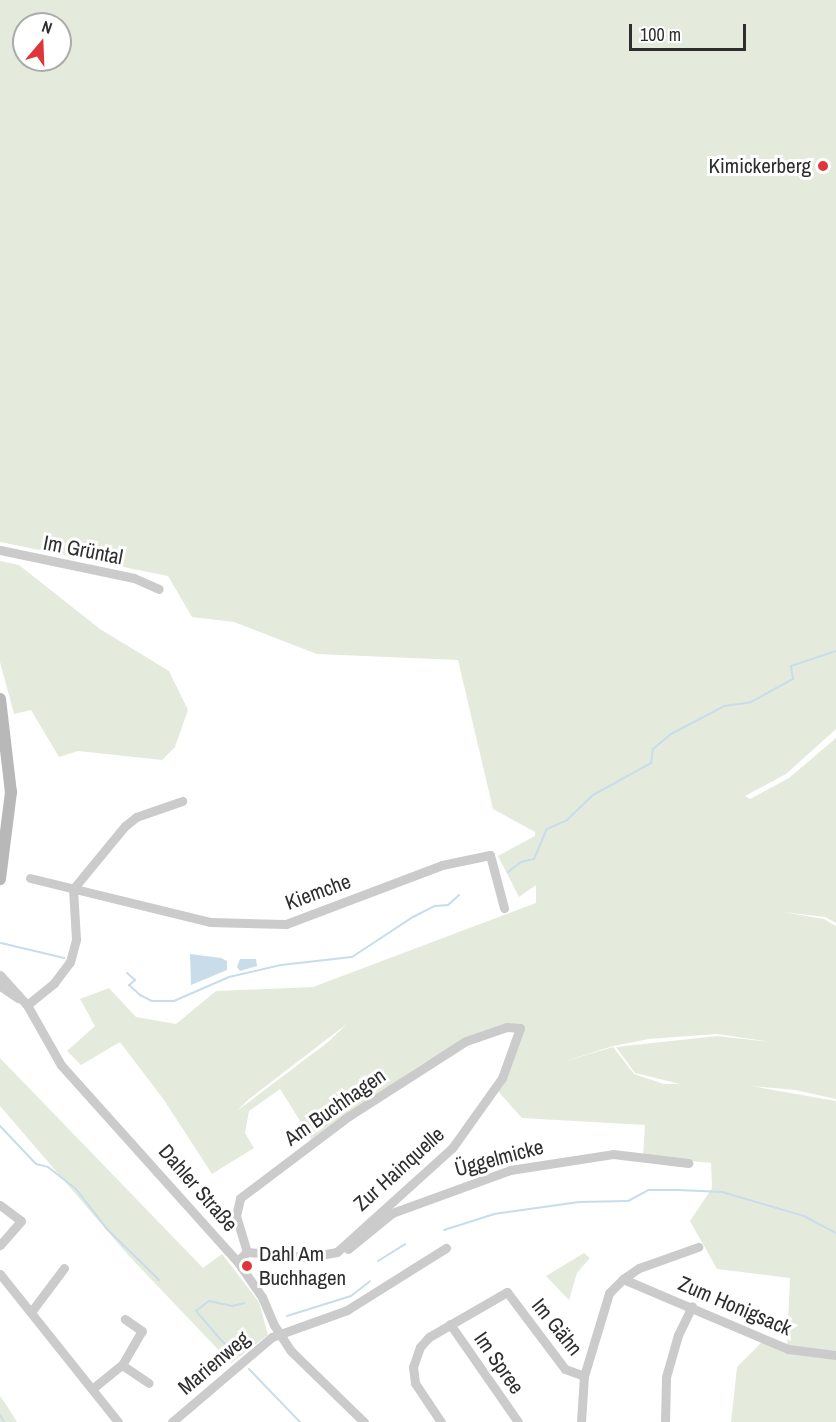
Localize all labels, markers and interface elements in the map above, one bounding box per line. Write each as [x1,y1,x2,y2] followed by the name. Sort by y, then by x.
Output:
[12,12,72,72] north arrow
[632,12,749,50] scale bar
[39,15,55,39] text: N
[640,22,681,47] text: 100 m
[709,153,811,179] place label: Kimickerberg
[816,159,830,173] marker: Kimickerberg
[41,530,125,570] street label: Im Grüntal
[282,869,354,915] street label: Kiemche
[280,1063,390,1151] street label: Am Buchhagen
[349,1122,449,1216] street label: Zur Hainquelle
[452,1134,546,1182] street label: Üggelmicke
[153,1139,243,1237] street label: Dahler Straße
[259,1241,346,1291] place label: Dahl Am Buchhagen
[240,1259,254,1273] marker: Dahl Am Buchhagen
[675,1271,795,1341] street label: Zum Honigsack
[526,1293,588,1361] street label: Im Gähn
[173,1326,255,1400] street label: Marienweg
[469,1327,529,1399] street label: Im Spree

